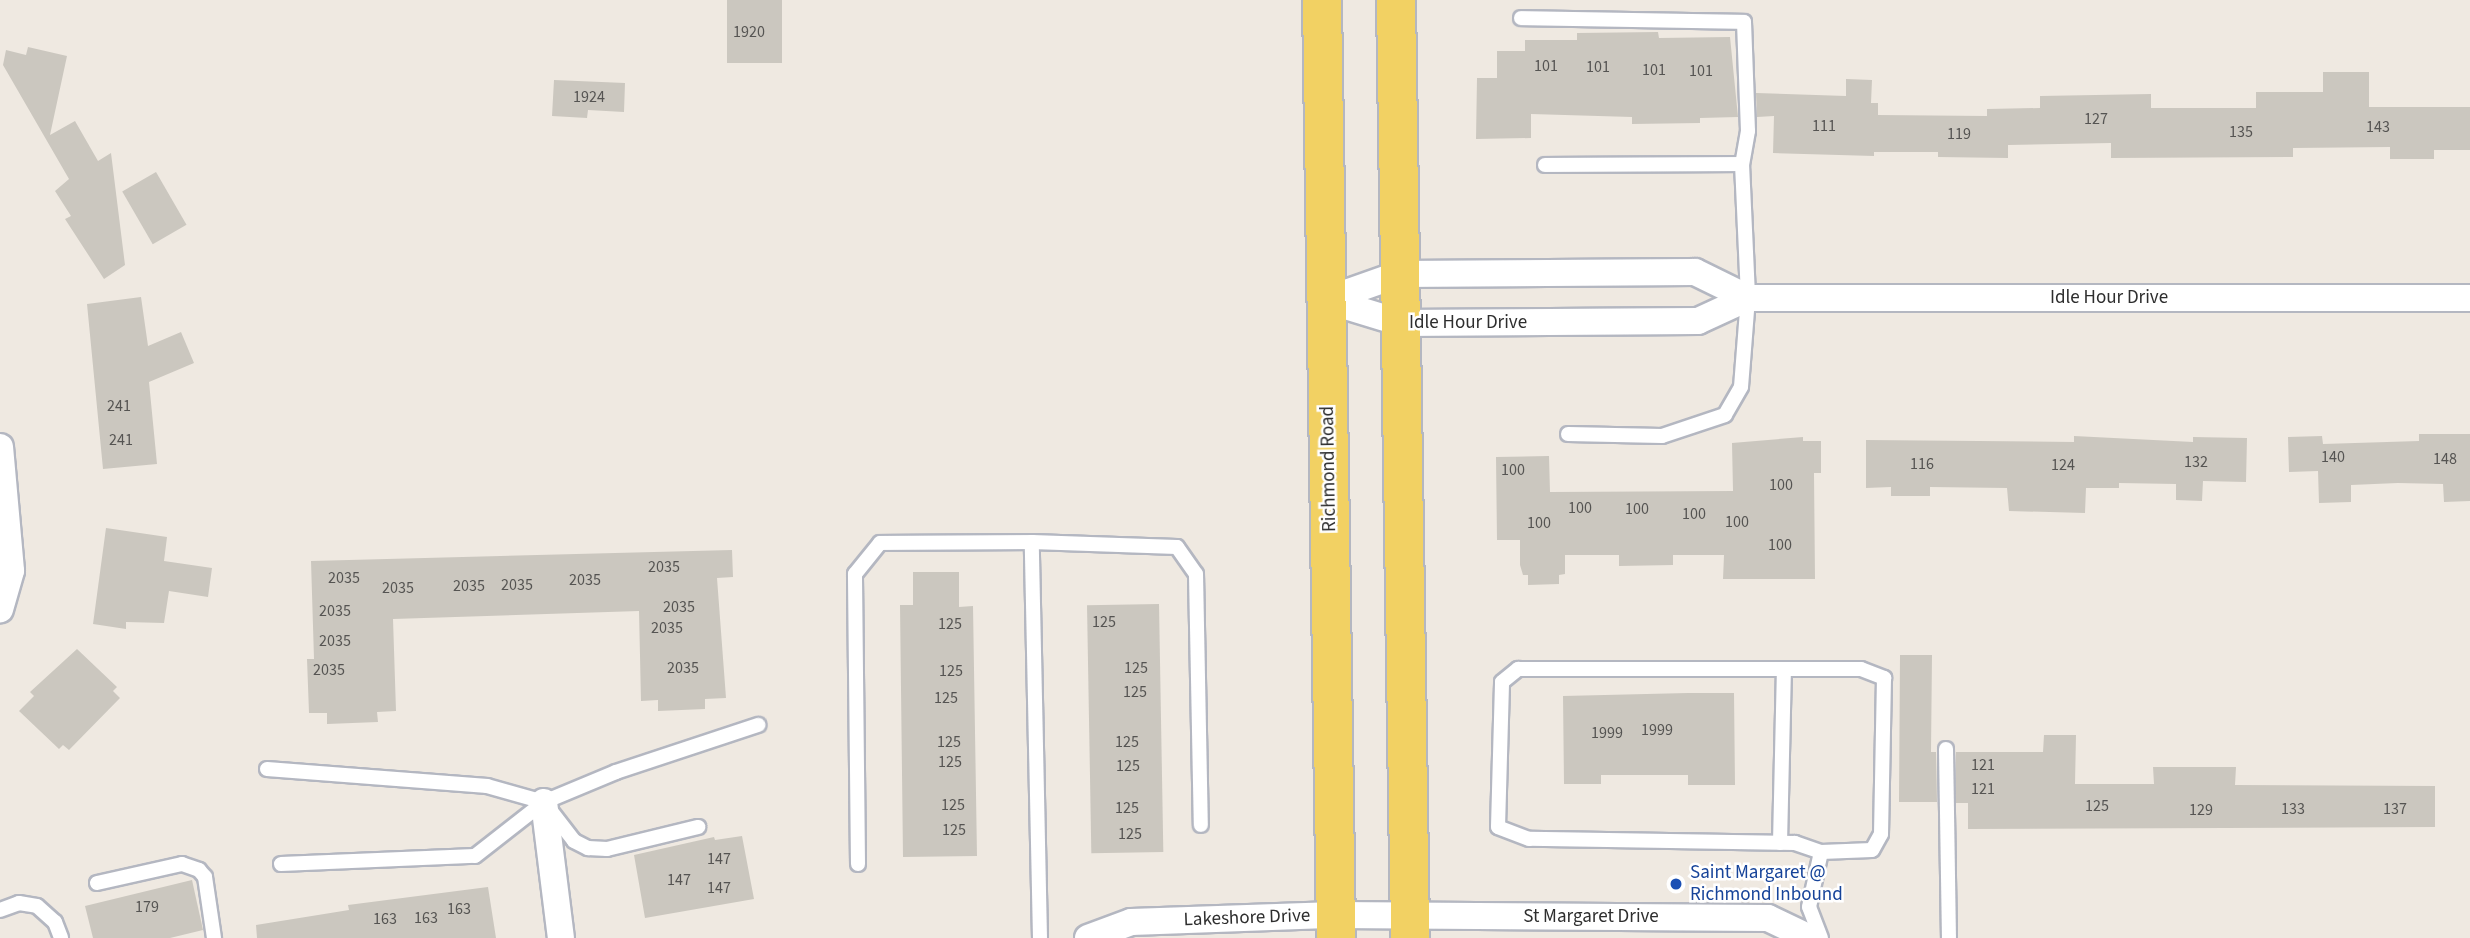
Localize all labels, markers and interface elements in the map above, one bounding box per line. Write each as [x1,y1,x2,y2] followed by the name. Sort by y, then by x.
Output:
[733,22,765,42] house number: 1920
[1534,56,1558,76] house number: 101
[1586,57,1610,77] house number: 101
[1642,60,1666,80] house number: 101
[1689,61,1713,81] house number: 101
[573,87,605,107] house number: 1924
[2084,109,2108,129] house number: 127
[1812,116,1836,136] house number: 111
[2366,117,2390,137] house number: 143
[2229,122,2253,142] house number: 135
[1947,124,1971,144] house number: 119
[2050,287,2168,309] street label: Idle Hour Drive
[1409,312,1527,334] street label: Idle Hour Drive
[107,396,131,416] house number: 241
[1317,406,1341,532] street label: Richmond Road
[109,430,133,450] house number: 241
[2321,447,2345,467] house number: 140
[2433,449,2457,469] house number: 148
[2184,452,2208,472] house number: 132
[1910,454,1934,474] house number: 116
[2051,455,2075,475] house number: 124
[1501,460,1525,480] house number: 100
[1769,475,1793,495] house number: 100
[1568,498,1592,518] house number: 100
[1625,499,1649,519] house number: 100
[1682,504,1706,524] house number: 100
[1725,512,1749,532] house number: 100
[1527,513,1551,533] house number: 100
[1768,535,1792,555] house number: 100
[648,557,680,577] house number: 2035
[328,568,360,588] house number: 2035
[569,570,601,590] house number: 2035
[501,575,533,595] house number: 2035
[453,576,485,596] house number: 2035
[382,578,414,598] house number: 2035
[663,597,695,617] house number: 2035
[319,601,351,621] house number: 2035
[1092,612,1116,632] house number: 125
[938,614,962,634] house number: 125
[651,618,683,638] house number: 2035
[319,631,351,651] house number: 2035
[667,658,699,678] house number: 2035
[1124,658,1148,678] house number: 125
[313,660,345,680] house number: 2035
[939,661,963,681] house number: 125
[1123,682,1147,702] house number: 125
[934,688,958,708] house number: 125
[1641,720,1673,740] house number: 1999
[1591,723,1623,743] house number: 1999
[937,732,961,752] house number: 125
[1115,732,1139,752] house number: 125
[938,752,962,772] house number: 125
[1971,755,1995,775] house number: 121
[1116,756,1140,776] house number: 125
[1971,779,1995,799] house number: 121
[941,795,965,815] house number: 125
[2085,796,2109,816] house number: 125
[1115,798,1139,818] house number: 125
[2281,799,2305,819] house number: 133
[2383,799,2407,819] house number: 137
[2189,800,2213,820] house number: 129
[942,820,966,840] house number: 125
[1118,824,1142,844] house number: 125
[707,849,731,869] house number: 147
[1690,862,1843,906] place label: Saint Margaret @ Richmond Inbound
[667,870,691,890] house number: 147
[1668,876,1684,892] marker: Saint Margaret @ Richmond Inbound
[707,878,731,898] house number: 147
[135,897,159,917] house number: 179
[447,899,471,919] house number: 163
[1183,904,1311,932] street label: Lakeshore Drive
[1523,906,1659,928] street label: St Margaret Drive
[414,908,438,928] house number: 163
[373,909,397,929] house number: 163

